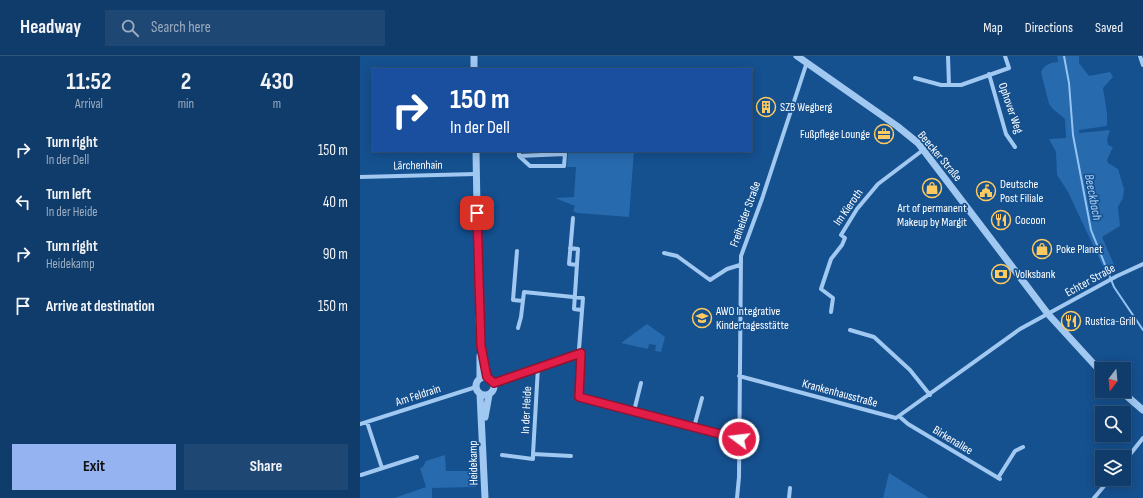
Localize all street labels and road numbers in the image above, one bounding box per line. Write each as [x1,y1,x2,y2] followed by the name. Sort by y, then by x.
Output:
[995,81,1026,136] street label: Ophover Weg
[914,128,965,185] street label: Beecker Straße
[393,158,443,173] street label: Lärchenhain
[727,179,764,249] street label: Freiheider Straße
[830,186,866,229] street label: Im Kieroth
[1062,260,1118,300] street label: Echter Straße
[801,376,879,411] street label: Krankenhausstraße
[393,381,443,410] street label: Am Feldrain
[518,386,535,434] street label: In der Heide
[930,423,976,458] street label: Birkenallee
[466,440,481,486] street label: Heidekamp

